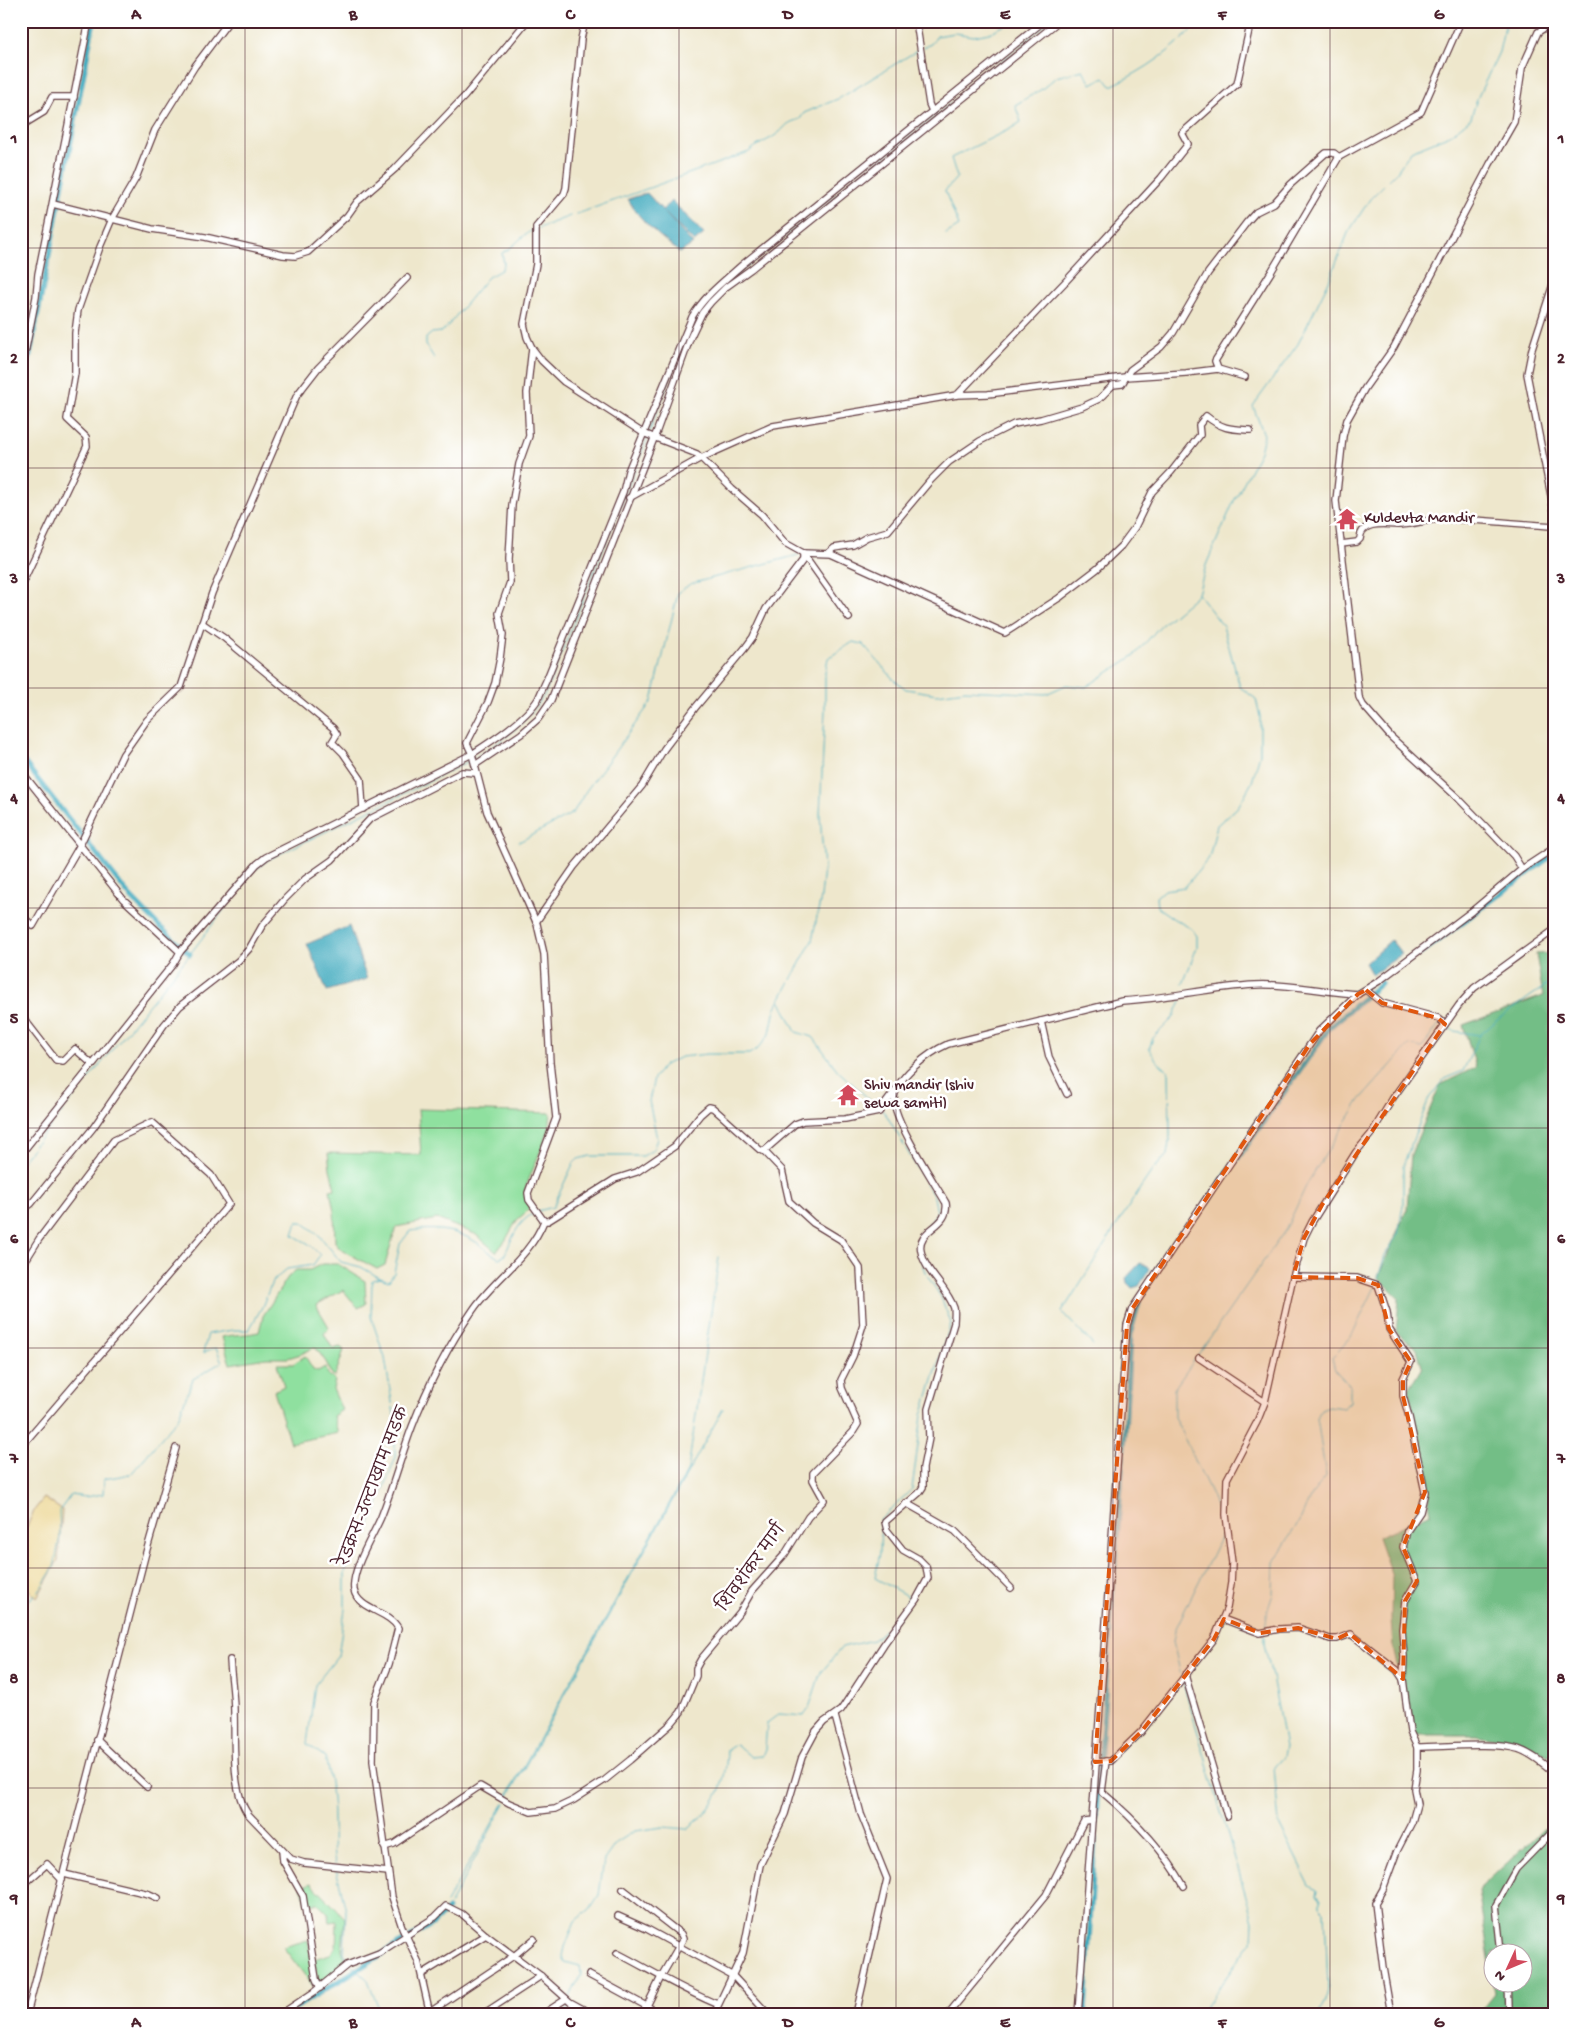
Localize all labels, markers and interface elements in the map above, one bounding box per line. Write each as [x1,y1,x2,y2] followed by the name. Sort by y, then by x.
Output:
[130,7,142,26] text: A
[348,7,358,26] text: B
[565,7,576,26] text: C
[781,7,794,26] text: D
[1000,7,1011,26] text: E
[1217,7,1228,26] text: F
[1434,7,1445,26] text: G
[10,131,17,150] text: 1
[1557,131,1564,150] text: 1
[10,351,18,370] text: 2
[1557,351,1565,370] text: 2
[1334,506,1360,532] temple icon: Kuldevta Mandir
[1364,510,1475,529] place label: Kuldevta Mandir
[9,571,18,590] text: 3
[1556,571,1565,590] text: 3
[9,791,18,810] text: 4
[1556,791,1565,810] text: 4
[10,1011,19,1030] text: 5
[1557,1011,1566,1030] text: 5
[864,1077,974,1114] place label: Shiv mandir (shiv sewa samiti)
[835,1082,861,1108] temple icon: Shiv mandir (shiv sewa samiti)
[10,1231,19,1250] text: 6
[1557,1231,1566,1250] text: 6
[328,1400,415,1571] street label: रेडक्रस-उल्टाखाम सडक
[9,1451,19,1470] text: 7
[1556,1451,1566,1470] text: 7
[710,1518,792,1617] street label: शिवशंकर मार्ग
[10,1671,19,1690] text: 8
[1557,1671,1566,1690] text: 8
[9,1891,18,1910] text: 9
[1556,1891,1565,1910] text: 9
[1482,1942,1532,1992] north arrow
[1491,1966,1510,1984] text: N
[130,2015,142,2034] text: A
[348,2015,358,2034] text: B
[565,2015,576,2034] text: C
[781,2015,794,2034] text: D
[1000,2015,1011,2034] text: E
[1217,2015,1228,2034] text: F
[1434,2015,1445,2034] text: G

